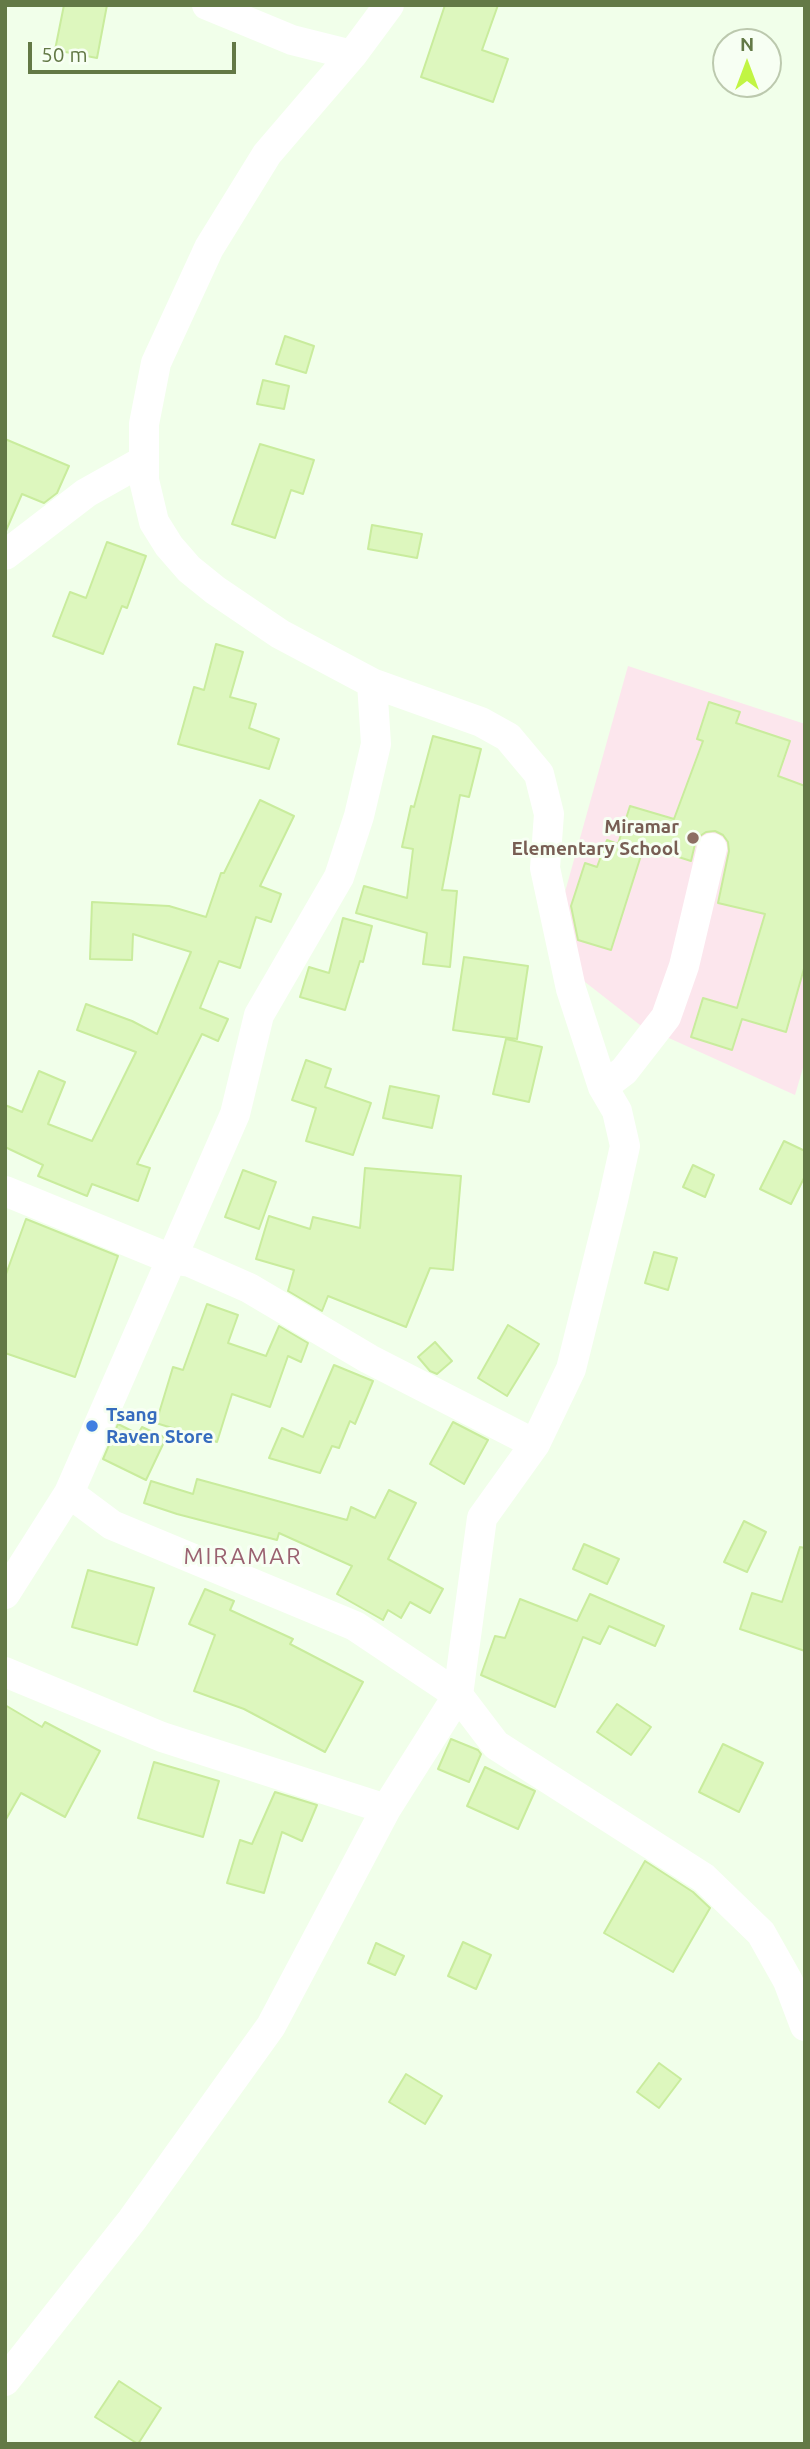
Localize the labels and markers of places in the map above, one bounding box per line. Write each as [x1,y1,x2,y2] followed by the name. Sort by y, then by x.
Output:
[512,816,679,860] place label: Miramar Elementary School
[685,830,701,846] marker: Miramar Elementary School
[106,1404,213,1448] place label: Tsang Raven Store
[84,1418,100,1434] marker: Tsang Raven Store

